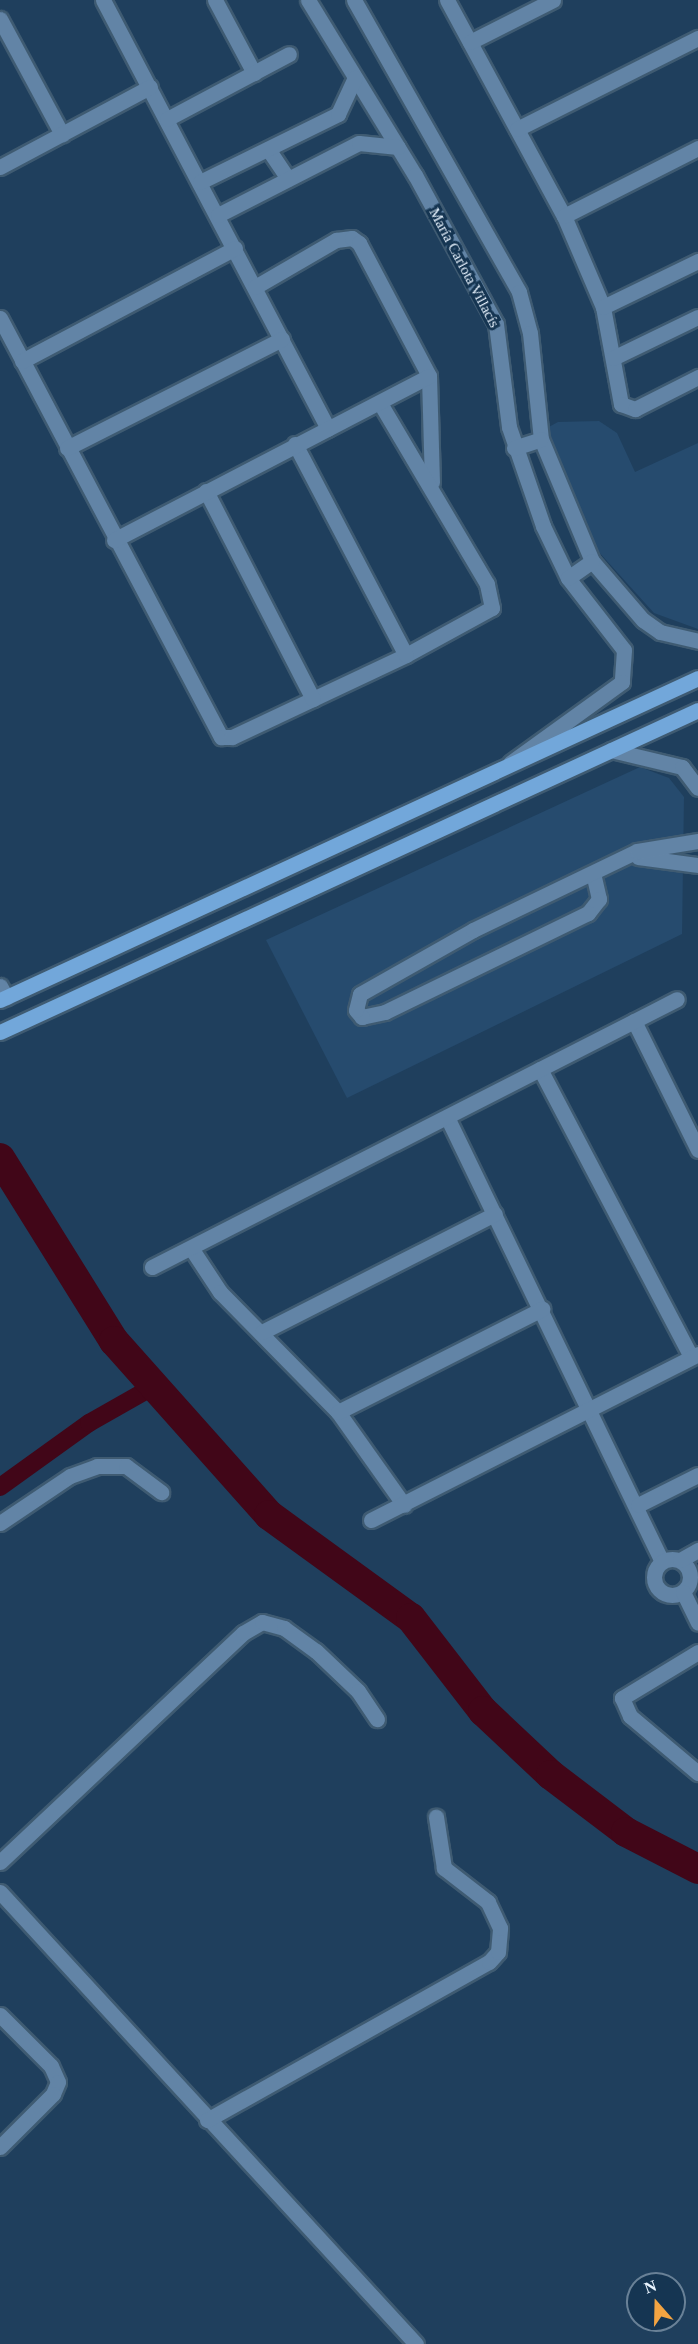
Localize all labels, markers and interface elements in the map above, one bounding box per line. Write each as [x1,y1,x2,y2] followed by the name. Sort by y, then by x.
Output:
[425,205,503,331] street label: María Carlota Villacís
[626,2272,686,2332] north arrow
[642,2277,659,2296] text: N

